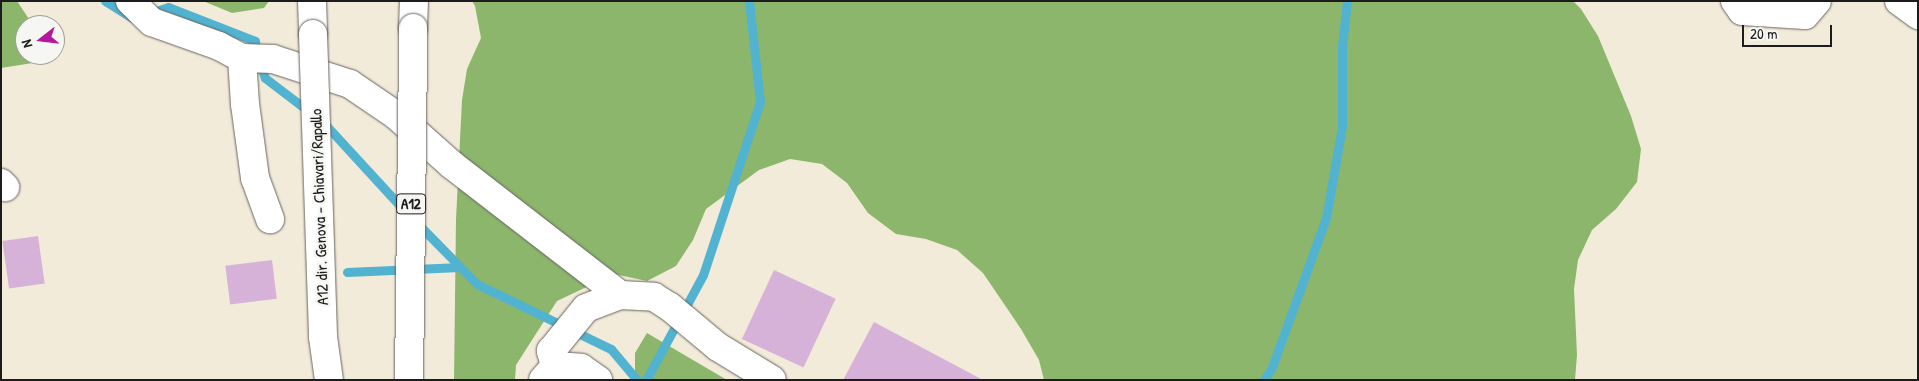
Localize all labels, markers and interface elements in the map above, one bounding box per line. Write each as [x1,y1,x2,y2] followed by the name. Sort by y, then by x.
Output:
[15,15,65,65] north arrow
[1744,15,1834,47] scale bar
[1750,23,1777,44] text: 20 m
[16,38,36,50] text: N
[306,108,332,306] street label: A12 dir. Genova - Chiavari/Rapallo
[396,192,426,216] road number: A12

